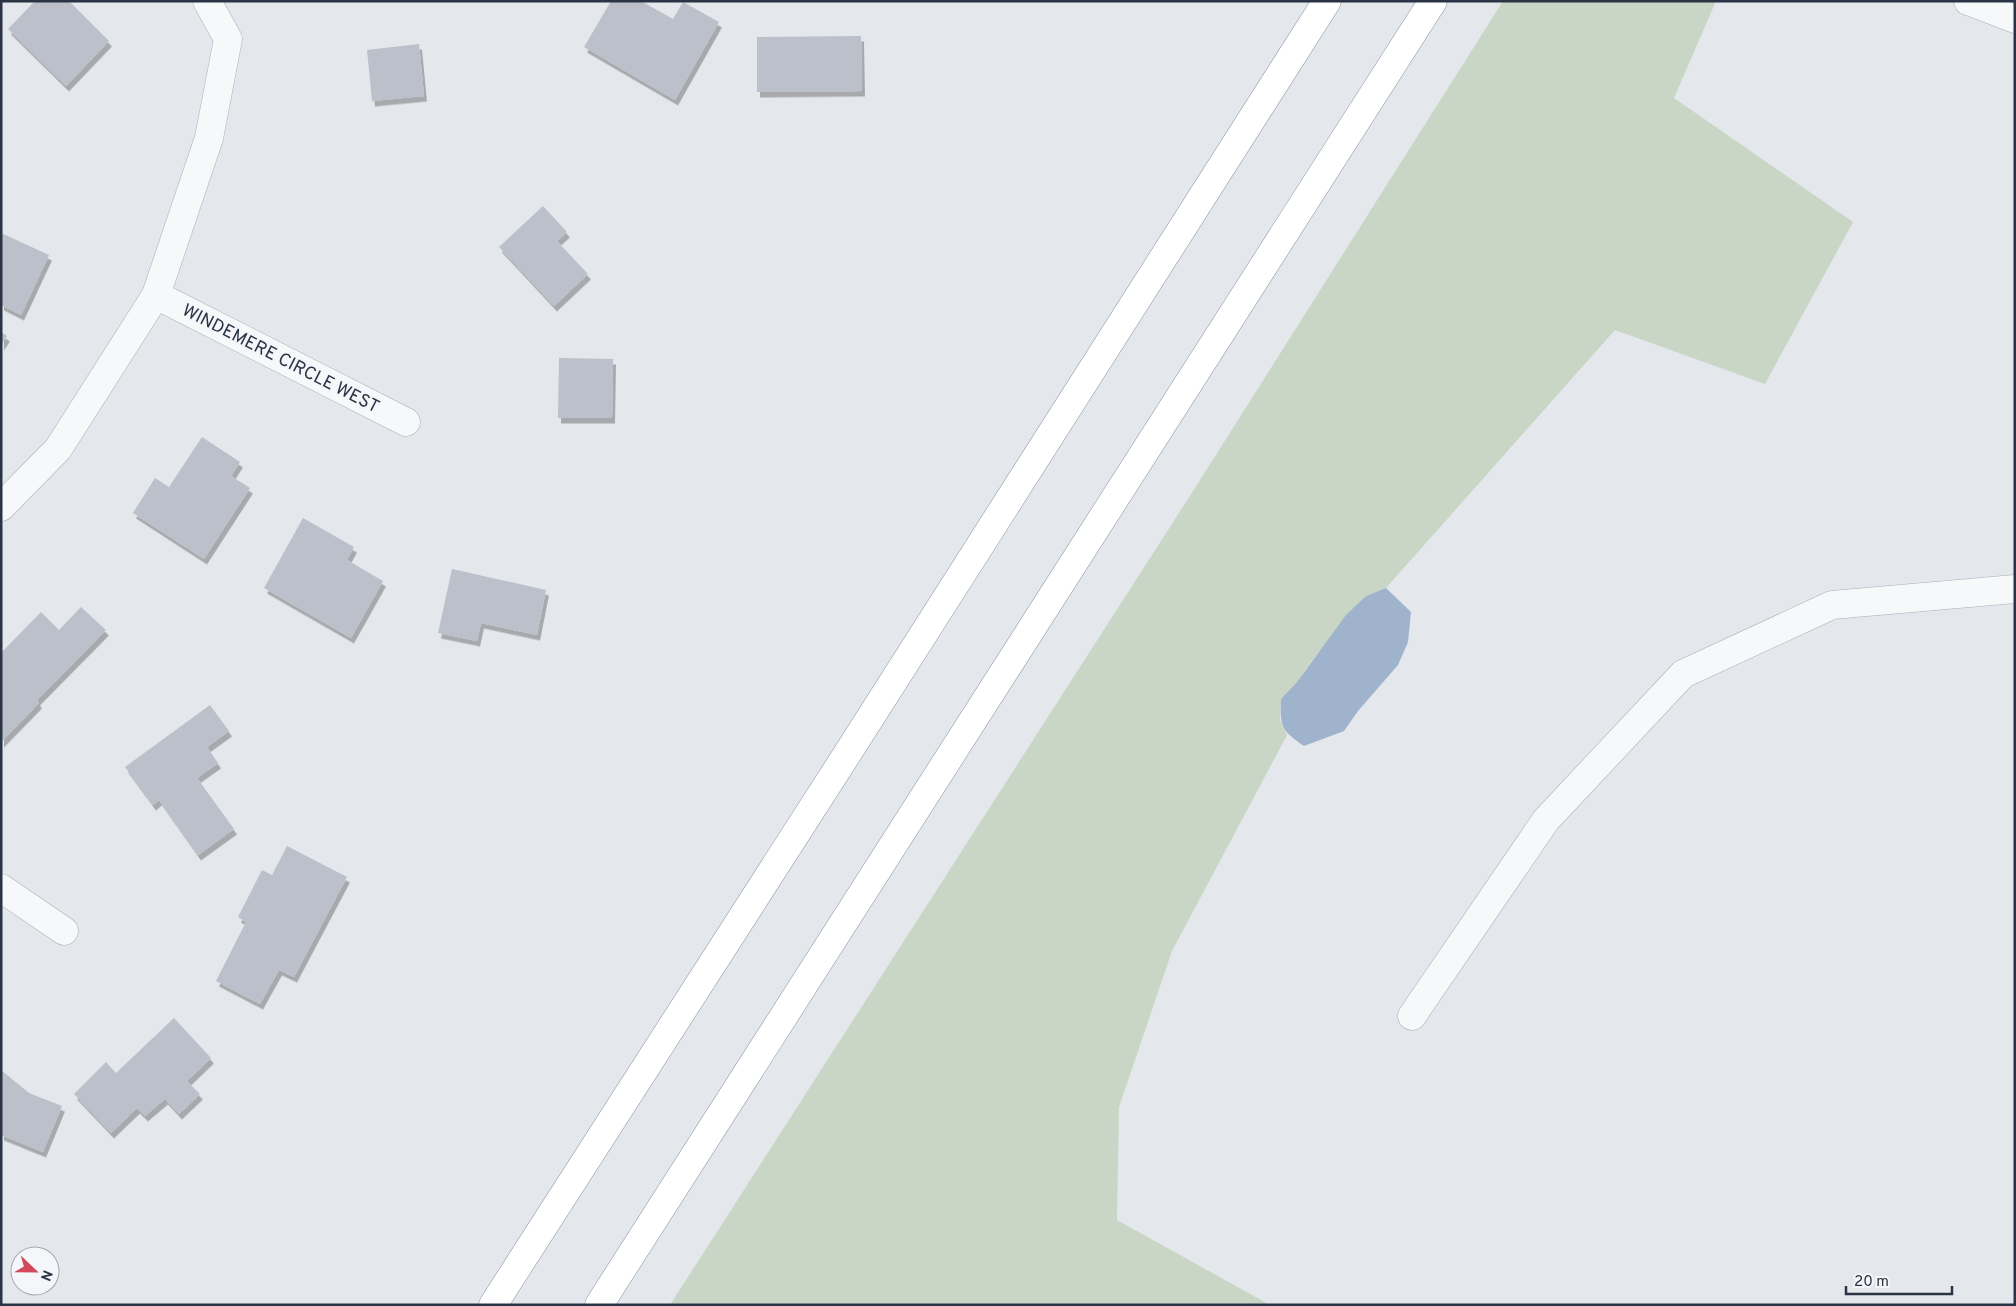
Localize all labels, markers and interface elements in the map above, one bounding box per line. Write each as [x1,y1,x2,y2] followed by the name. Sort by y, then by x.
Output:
[178,299,383,419] street label: WINDEMERE CIRCLE WEST
[10,1246,60,1296] north arrow
[1846,1264,1952,1296] scale bar
[36,1267,55,1283] text: N
[1854,1273,1889,1292] text: 20 m

